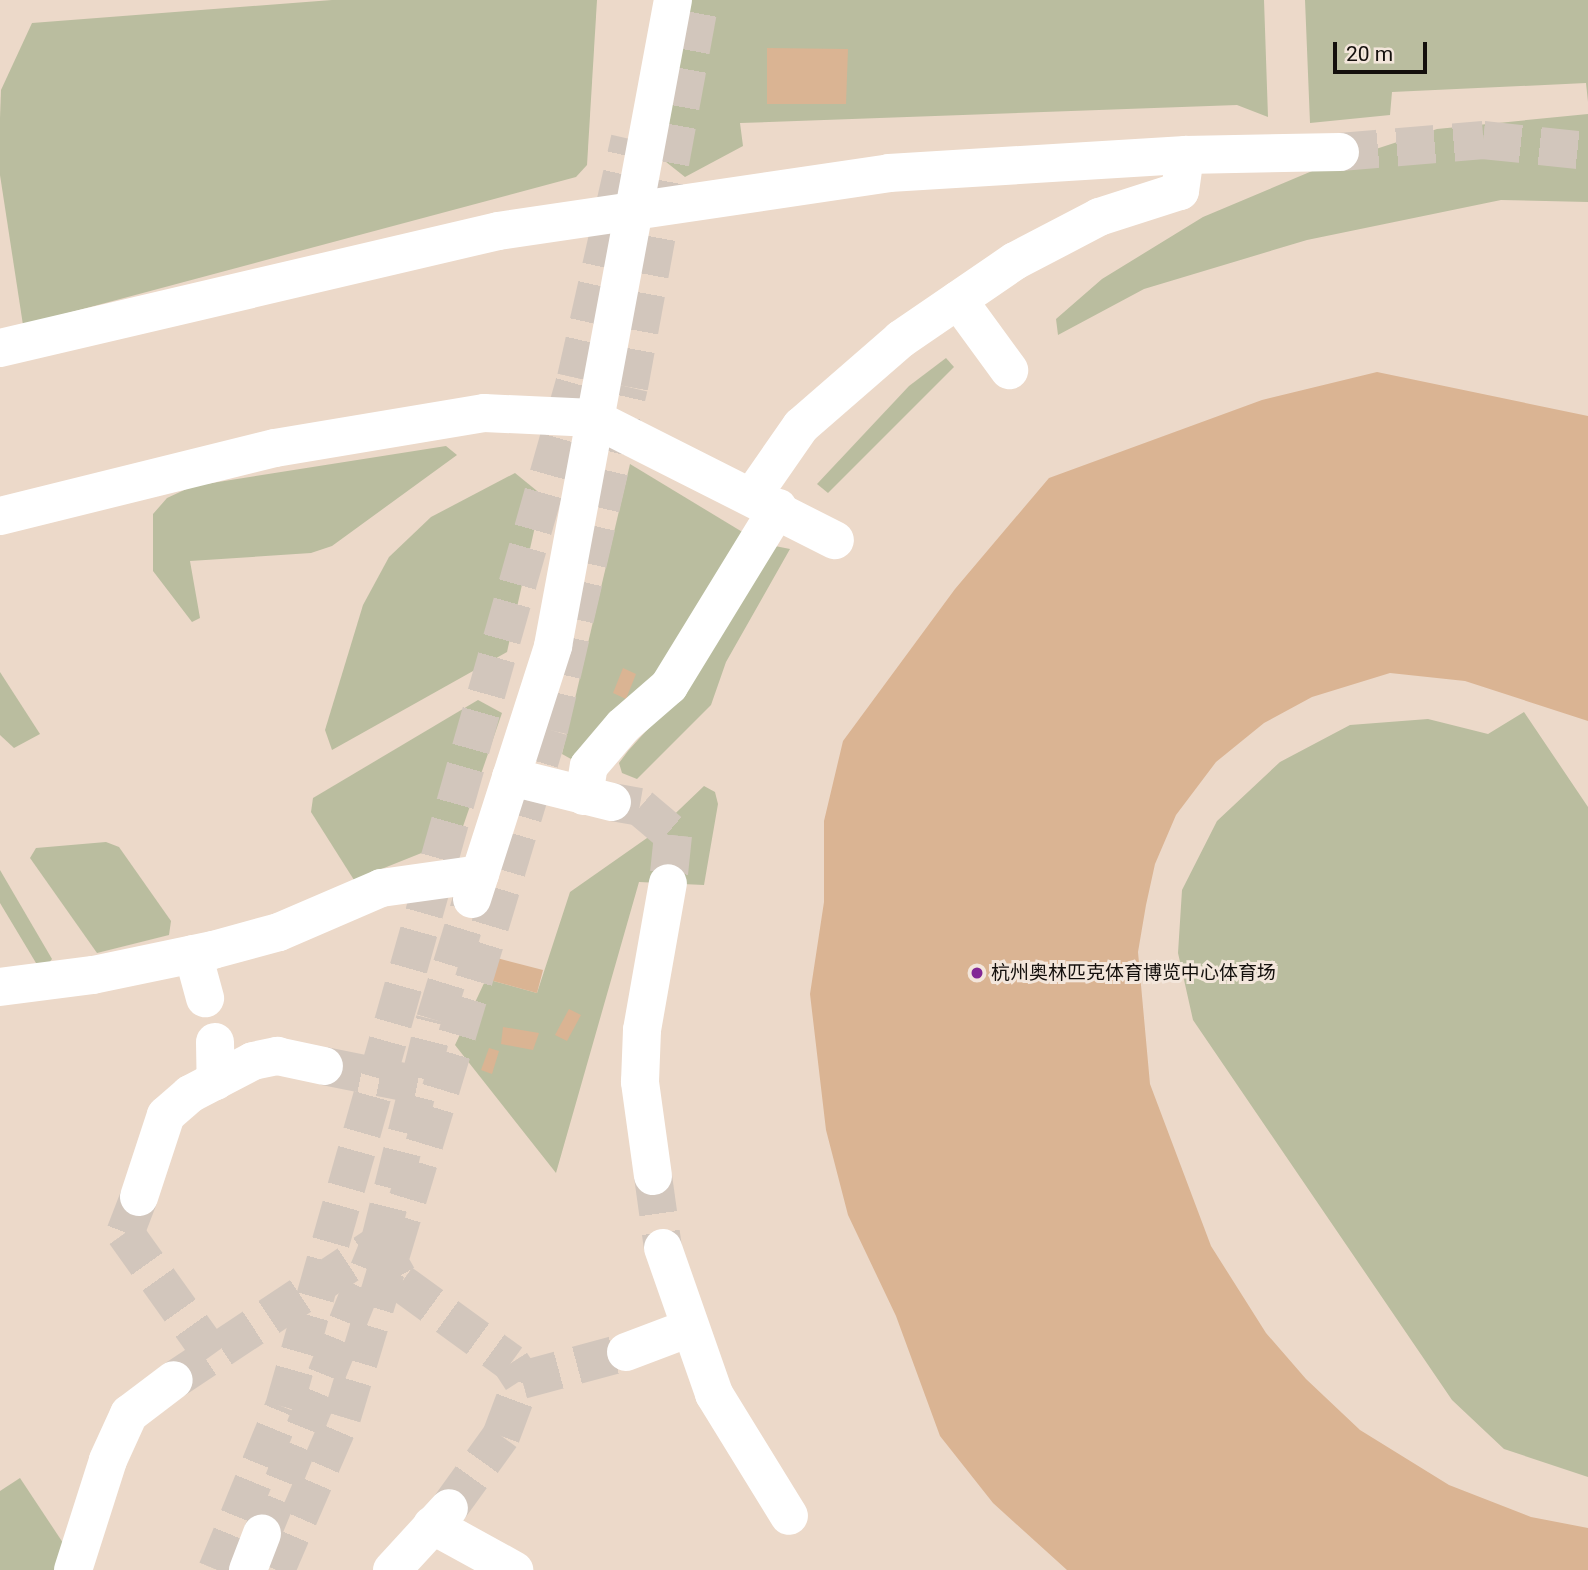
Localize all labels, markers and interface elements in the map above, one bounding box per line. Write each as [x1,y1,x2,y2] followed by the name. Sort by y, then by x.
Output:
[1336,28,1430,72] scale bar
[1346,42,1393,66] text: 20 m
[991,962,1276,984] place label: 杭州奥林匹克体育博览中心体育场
[969,965,985,981] marker: 杭州奥林匹克体育博览中心体育场

